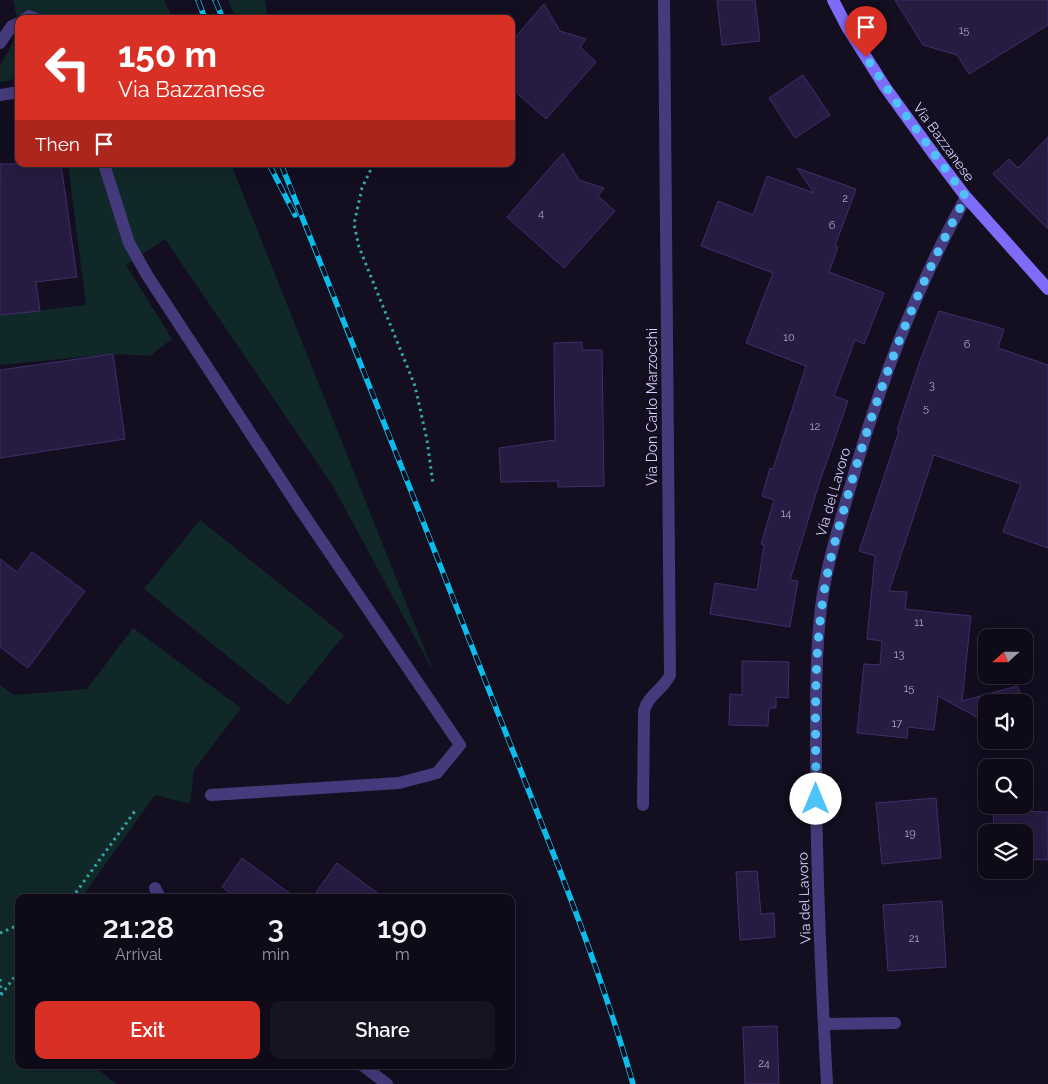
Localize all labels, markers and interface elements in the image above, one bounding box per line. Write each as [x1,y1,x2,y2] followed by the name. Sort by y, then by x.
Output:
[845,6,887,57] pin
[852,13,880,41] icon: arrive
[959,24,969,37] house number: 15
[118,34,217,75] text: 150 m
[35,35,100,100] icon: left
[118,76,265,102] text: Via Bazzanese
[910,99,978,185] street label: Via Bazzanese
[90,130,118,158] icon: arrive
[35,133,80,155] text: Then
[842,192,848,205] house number: 2
[538,207,544,220] house number: 4
[829,219,836,232] house number: 6
[644,328,660,486] street label: Via Don Carlo Marzocchi
[783,331,795,344] house number: 10
[964,338,971,351] house number: 6
[929,379,935,392] house number: 3
[923,402,929,415] house number: 5
[810,420,820,433] house number: 12
[813,446,853,538] street label: Via del Lavoro
[781,507,791,520] house number: 14
[914,616,924,629] house number: 11
[978,629,1032,684] north arrow
[978,629,1033,879] map controls
[894,648,904,661] house number: 13
[904,682,914,695] house number: 15
[978,694,1033,749] button: sound
[892,717,902,730] house number: 17
[978,759,1033,814] button: search
[789,772,841,824] position arrow
[978,824,1033,879] button: layers
[904,827,916,840] house number: 19
[794,852,814,944] street label: Via del Lavoro
[103,910,174,945] text: 21:28
[268,910,284,945] text: 3
[377,910,427,945] text: 190
[909,932,920,945] house number: 21
[115,945,162,964] text: Arrival
[262,945,290,964] text: min
[395,945,410,964] text: m
[35,1001,260,1059] button: Exit
[270,1001,495,1059] button: Share
[758,1057,770,1070] house number: 24

